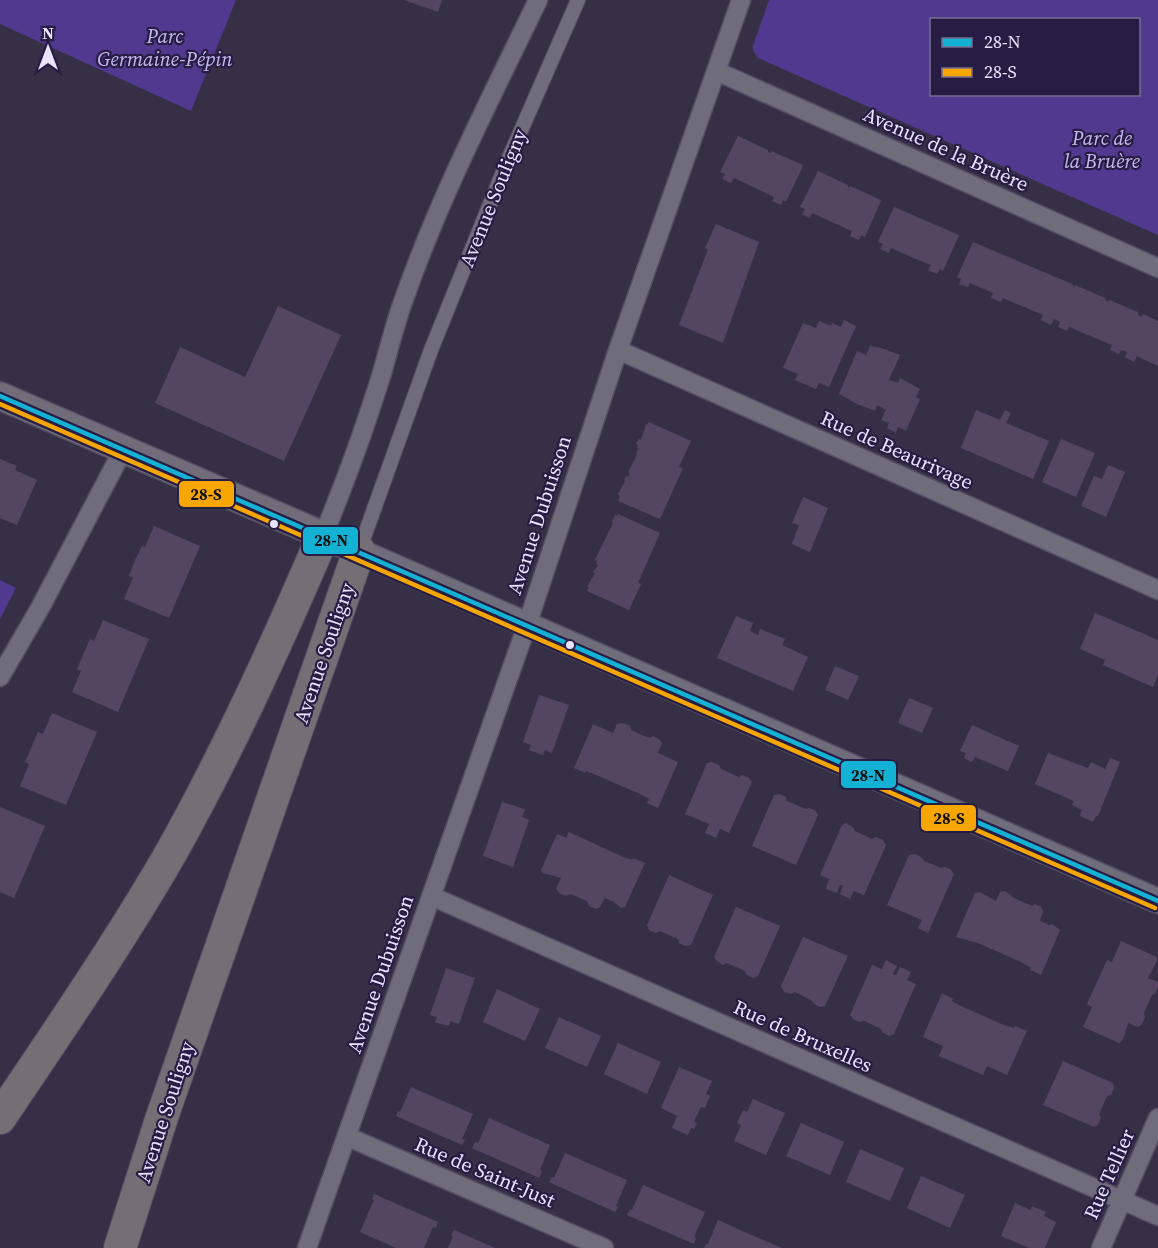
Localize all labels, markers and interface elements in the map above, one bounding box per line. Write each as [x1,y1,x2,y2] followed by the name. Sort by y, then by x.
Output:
[18,18,78,78] north arrow
[930,18,1140,96] legend
[42,22,54,44] text: N
[97,22,233,73] park label: Parc Germaine-Pépin
[984,29,1021,54] text: 28-N
[984,59,1017,84] text: 28-S
[859,100,1033,198] street label: Avenue de la Bruère
[452,124,534,271] street label: Avenue Souligny
[1064,124,1140,175] park label: Parc de la Bruère
[816,404,978,496] street label: Rue de Beaurivage
[500,432,578,598] street label: Avenue Dubuisson
[178,480,235,508] line badge: 28-S
[190,483,222,505] text: 28-S
[268,518,280,530] unlabelled marker
[302,526,359,555] line badge: 28-N
[314,529,348,551] text: 28-N
[287,578,361,727] street label: Avenue Souligny
[564,639,576,651] unlabelled marker
[840,760,897,789] line badge: 28-N
[851,764,885,786] text: 28-N
[920,804,977,832] line badge: 28-S
[933,807,965,829] text: 28-S
[340,891,420,1057] street label: Avenue Dubuisson
[729,993,877,1079] street label: Rue de Bruxelles
[129,1037,201,1186] street label: Avenue Souligny
[1077,1124,1142,1224] street label: Rue Tellier
[411,1130,560,1214] street label: Rue de Saint-Just

